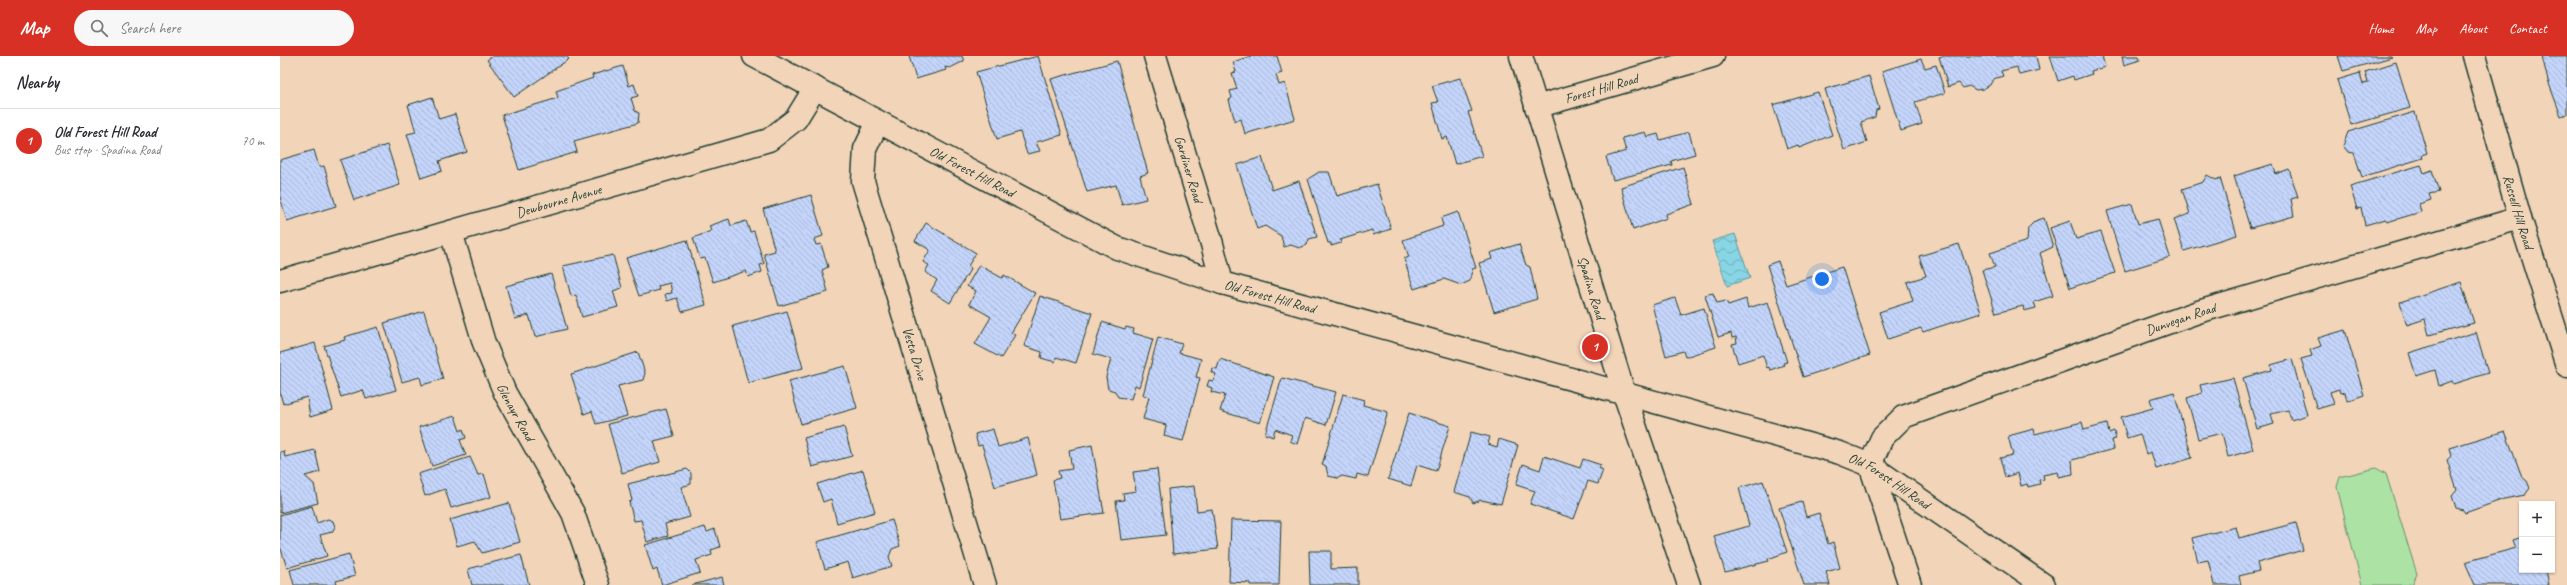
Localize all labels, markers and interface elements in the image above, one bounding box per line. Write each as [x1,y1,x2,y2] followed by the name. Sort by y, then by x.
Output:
[74,10,354,46] search box
[20,16,50,40] text: Map
[88,17,110,39] icon: search
[120,19,181,38] text: Search here
[2368,20,2394,37] text: Home
[2416,20,2437,37] text: Map
[2459,20,2487,37] text: About
[2509,20,2547,37] text: Contact
[1563,69,1642,107] street label: Forest Hill Road
[16,72,59,93] text: Nearby
[54,123,156,142] text: Old Forest Hill Road
[26,133,32,149] text: 1
[242,133,264,149] text: 70 m
[1171,134,1208,207] street label: Gardiner Road
[54,142,161,158] text: Bus stop · Spadina Road
[927,143,1020,203] street label: Old Forest Hill Road
[2499,173,2538,253] street label: Russell Hill Road
[514,180,605,221] street label: Dewbourne Avenue
[1574,254,1610,324] street label: Spadina Road
[1812,269,1832,289] your location
[1222,276,1320,318] street label: Old Forest Hill Road
[2143,299,2220,339] street label: Dunvegan Road
[899,325,931,383] street label: Vesta Drive
[1582,332,1608,362] pin: 1
[493,381,540,446] street label: Glenayr Road
[1846,449,1935,514] street label: Old Forest Hill Road
[2519,501,2555,573] map controls
[2519,501,2555,537] button: +
[2519,537,2555,573] button: −

